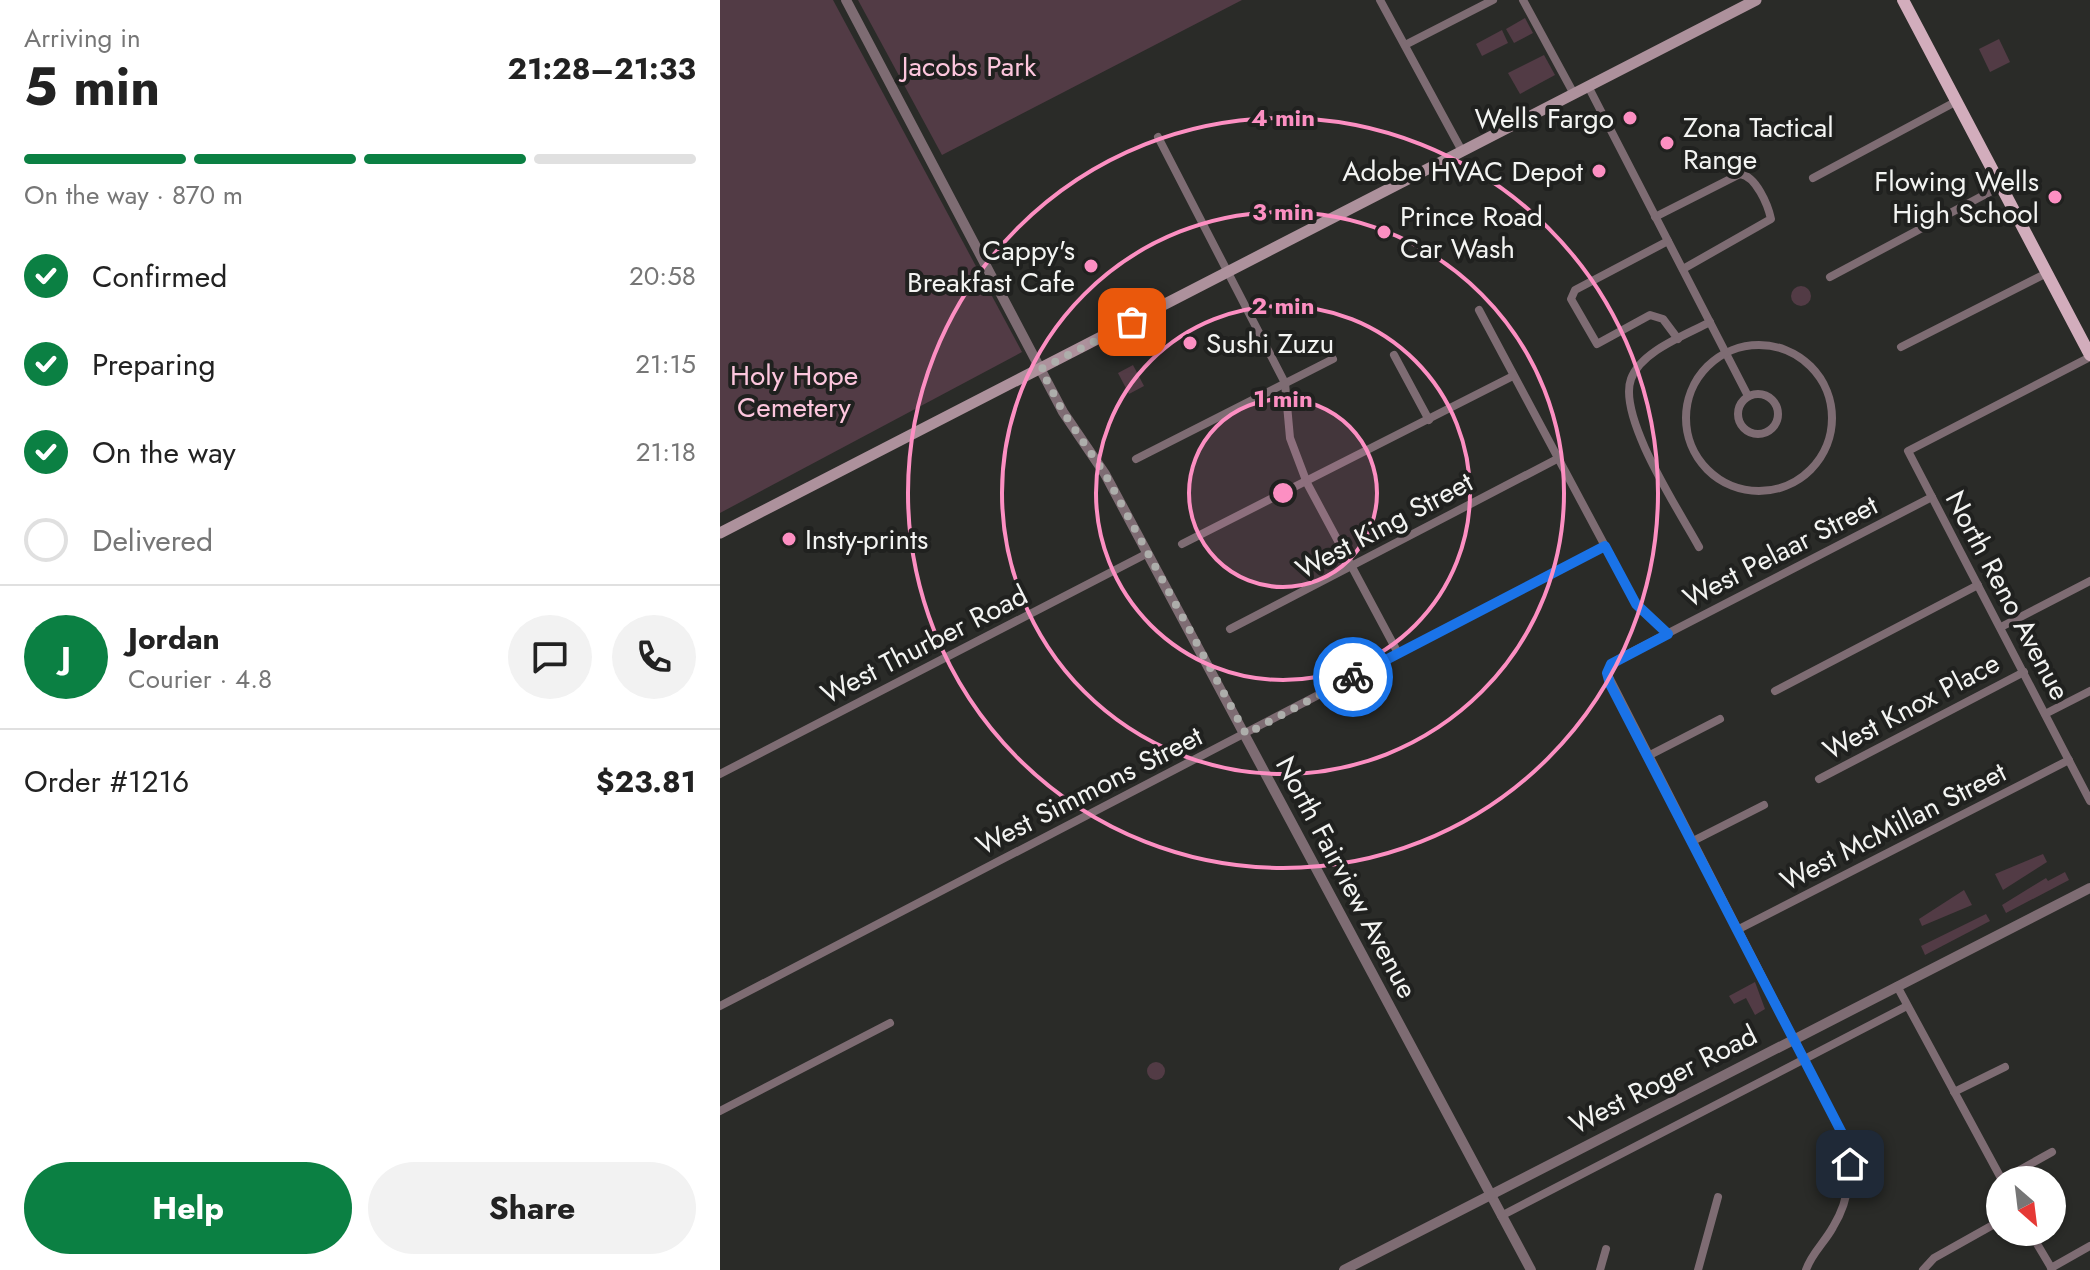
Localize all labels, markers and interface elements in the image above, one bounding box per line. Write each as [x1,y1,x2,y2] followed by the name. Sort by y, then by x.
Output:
[24,19,141,57] text: Arriving in
[898,46,1037,87] park label: Jacobs Park
[508,47,696,90] text: 21:28–21:33
[24,49,160,125] text: 5 min
[1474,98,1614,139] place label: Wells Fargo
[1251,100,1315,135] text: 4 min
[1683,107,1834,180] place label: Zona Tactical Range
[1621,109,1639,127] marker: Wells Fargo
[1658,134,1676,152] marker: Zona Tactical Range
[1342,151,1583,192] place label: Adobe HVAC Depot
[1874,161,2039,234] place label: Flowing Wells High School
[1590,162,1608,180] marker: Adobe HVAC Depot
[24,176,243,214] text: On the way · 870 m
[2046,188,2064,206] marker: Flowing Wells High School
[1252,194,1314,229] text: 3 min
[1400,196,1543,269] place label: Prince Road Car Wash
[1375,223,1393,241] marker: Prince Road Car Wash
[907,230,1075,303] place label: Cappy's Breakfast Cafe
[24,254,68,298] icon: check
[92,255,227,298] text: Confirmed
[629,257,696,295] text: 20:58
[1082,257,1100,275] marker: Cappy's Breakfast Cafe
[1098,288,1166,356] pin
[1251,288,1315,323] text: 2 min
[1110,300,1154,344] icon: bag
[1206,323,1334,364] place label: Sushi Zuzu
[1181,334,1199,352] marker: Sushi Zuzu
[24,342,68,386] icon: check
[92,343,216,386] text: Preparing
[635,345,696,383] text: 21:15
[730,355,858,428] park label: Holy Hope Cemetery
[1253,381,1313,416] text: 1 min
[24,430,68,474] icon: check
[92,431,236,474] text: On the way
[636,433,696,471] text: 21:18
[1288,461,1480,589] street label: West King Street
[1269,479,1297,507] centre of rings
[1935,483,2080,707] street label: North Reno Avenue
[1676,485,1885,618] street label: West Pelaar Street
[92,519,213,562] text: Delivered
[805,519,928,560] place label: Insty-prints
[780,530,798,548] marker: Insty-prints
[814,575,1035,714] street label: West Thurber Road
[508,615,592,699] button: chat
[612,615,696,699] button: phone
[128,617,220,660] text: Jordan
[61,636,71,679] text: J
[1313,637,1393,717] courier
[1816,643,2007,770] street label: West Knox Place
[1331,655,1375,699] icon: bike
[128,660,272,698] text: Courier · 4.8
[969,716,1210,865] street label: West Simmons Street
[1265,749,1428,1006] street label: North Fairview Avenue
[1773,752,2014,901] street label: West McMillan Street
[24,760,189,803] text: Order #1216
[596,760,696,803] text: $23.81
[1562,1014,1764,1144] street label: West Roger Road
[1816,1130,1884,1198] pin
[1828,1142,1872,1186] icon: home
[24,1162,352,1254] button: Help
[368,1162,696,1254] button: Share
[1986,1166,2066,1246] north arrow
[1986,1166,2066,1246] map controls

